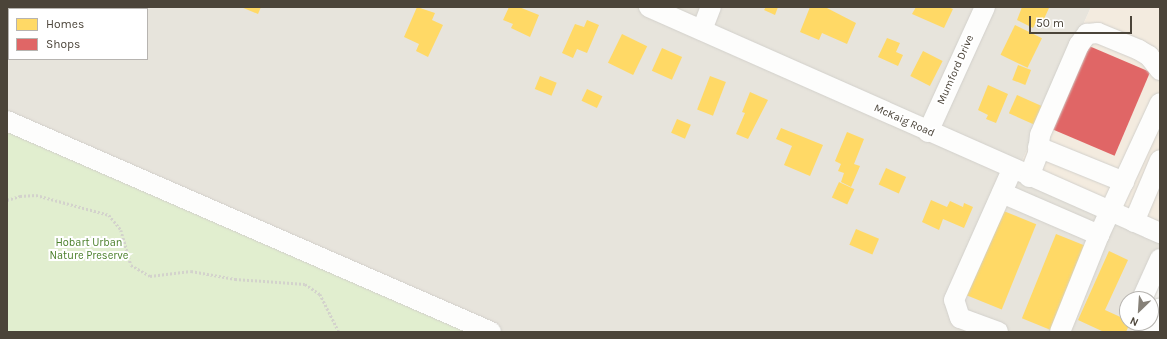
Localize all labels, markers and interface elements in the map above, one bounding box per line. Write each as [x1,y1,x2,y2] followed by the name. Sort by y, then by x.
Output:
[8,8,148,60] legend
[1031,8,1134,34] scale bar
[1036,16,1064,30] text: 50 m
[46,17,84,31] text: Homes
[935,33,977,107] street label: Mumford Drive
[46,37,80,51] text: Shops
[872,102,936,140] street label: McKaig Road
[50,237,128,263] park label: Hobart Urban Nature Preserve
[1119,291,1159,331] north arrow
[1128,314,1140,329] text: N

